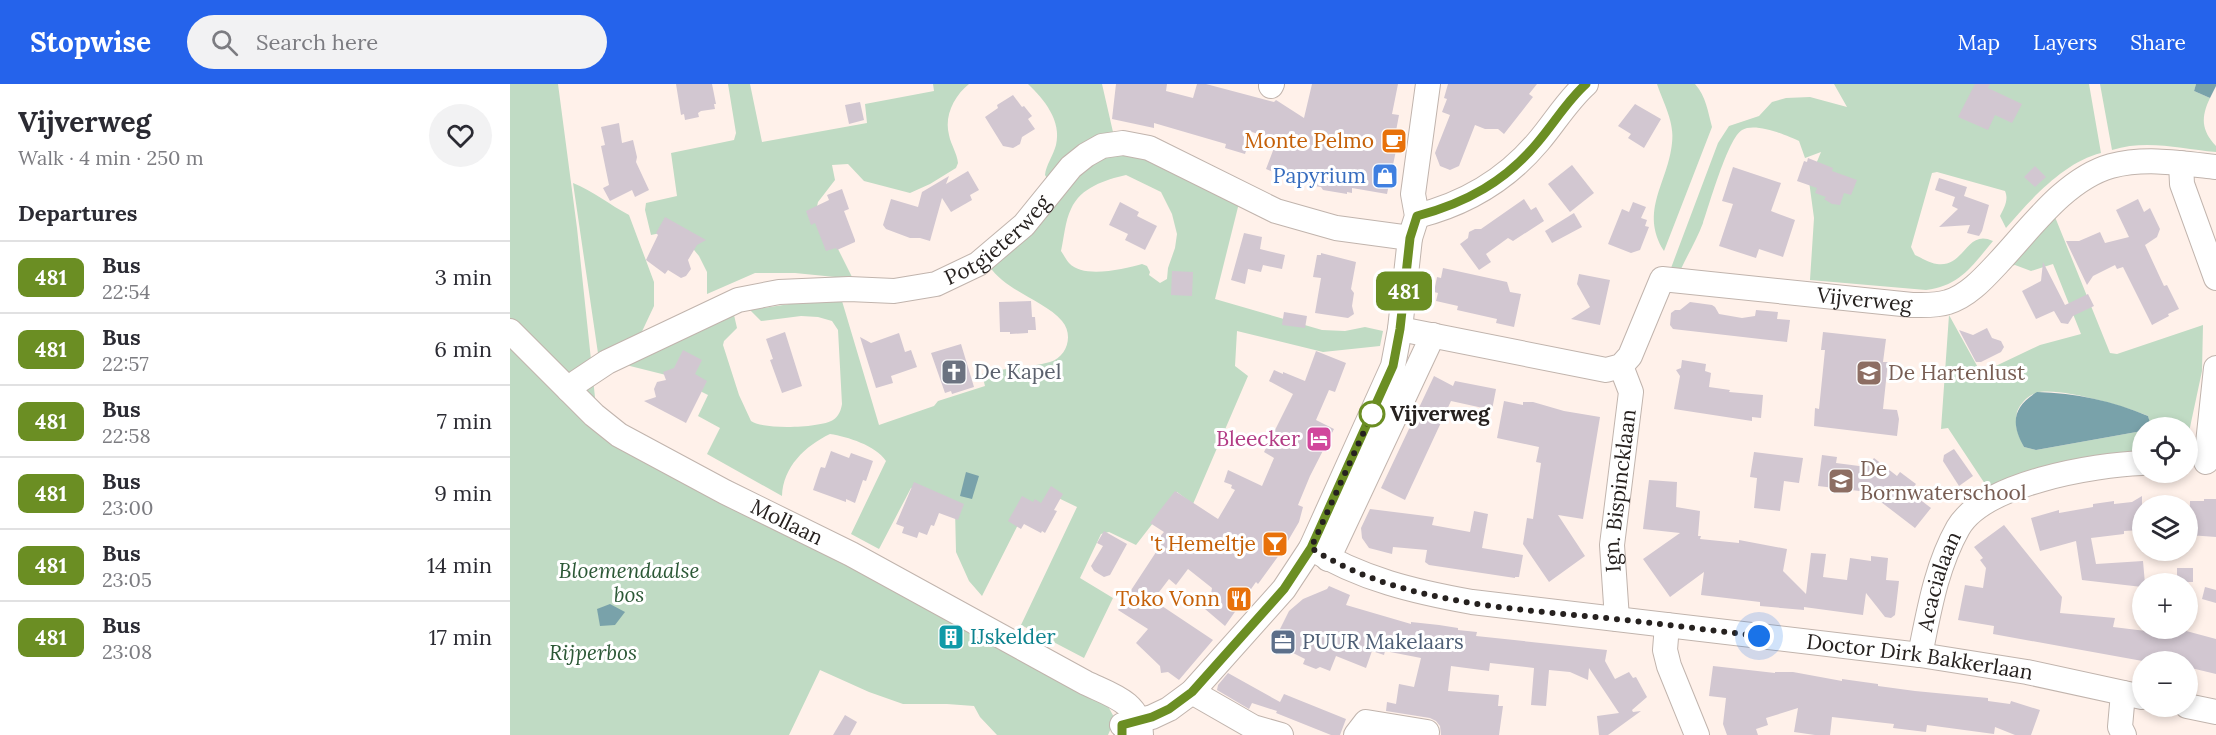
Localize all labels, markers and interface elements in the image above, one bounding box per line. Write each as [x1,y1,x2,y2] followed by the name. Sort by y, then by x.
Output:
[187,15,607,69] search box
[30,24,151,60] text: Stopwise
[208,26,241,59] icon: search
[256,28,378,56] text: Search here
[1957,29,2000,56] text: Map
[2033,29,2097,56] text: Layers
[2130,29,2186,56] text: Share
[18,104,151,140] text: Vijverweg
[429,104,492,167] button: heart
[1379,126,1409,156] cafe icon: Monte Pelmo
[1244,127,1374,154] place label: Monte Pelmo
[18,145,204,170] text: Walk · 4 min · 250 m
[1370,161,1400,191] shop icon: Papyrium
[1273,162,1366,189] place label: Papyrium
[940,189,1056,291] street label: Potgieterweg
[18,199,137,227] text: Departures
[102,251,141,279] text: Bus
[435,263,492,291] text: 3 min
[35,264,67,291] text: 481
[1370,272,1438,310] line badge: 481
[1388,278,1420,305] text: 481
[102,279,150,304] text: 22:54
[1815,281,1914,318] street label: Vijverweg
[102,323,141,351] text: Bus
[434,335,492,363] text: 6 min
[35,336,67,363] text: 481
[102,351,149,376] text: 22:57
[939,357,969,387] church icon: De Kapel
[974,358,1061,385] place label: De Kapel
[1854,358,1884,388] school or university icon: De Hartenlust
[1888,359,2026,386] place label: De Hartenlust
[102,395,141,423] text: Bus
[1390,400,1491,427] place label: Vijverweg
[1359,401,1385,427] marker: Vijverweg
[437,407,492,435] text: 7 min
[1598,407,1642,573] street label: Ign. Bispincklaan
[35,408,67,435] text: 481
[2132,417,2198,717] map controls
[2132,417,2198,483] button: locate
[102,423,151,448] text: 22:58
[1304,424,1334,454] hotel icon: Bleecker
[1216,425,1300,452] place label: Bleecker
[1860,455,2027,506] place label: De Bornwaterschool
[1826,466,1856,496] school or university icon: De Bornwaterschool
[102,467,141,495] text: Bus
[434,479,492,507] text: 9 min
[35,480,67,507] text: 481
[746,493,828,551] street label: Mollaan
[102,495,153,520] text: 23:00
[2132,495,2198,561] button: layers
[1911,526,1967,635] street label: Acacialaan
[1260,529,1290,559] bar icon: 't Hemeltje
[1150,530,1256,557] place label: 't Hemeltje
[102,539,141,567] text: Bus
[427,551,492,579] text: 14 min
[35,552,67,579] text: 481
[559,557,699,608] park label: Bloemendaalse bos
[102,567,152,592] text: 23:05
[2132,573,2198,639] button: +
[1224,584,1254,614] restaurant icon: Toko Vonn
[1116,585,1220,612] place label: Toko Vonn
[102,611,141,639] text: Bus
[1744,621,1774,651] your location
[936,622,966,652] building icon: IJskelder
[429,623,492,651] text: 17 min
[970,623,1056,650] place label: IJskelder
[35,624,67,651] text: 481
[1268,627,1298,657] office icon: PUUR Makelaars
[1302,628,1464,655] place label: PUUR Makelaars
[1805,628,2035,686] street label: Doctor Dirk Bakkerlaan
[102,639,152,664] text: 23:08
[549,639,637,666] park label: Rijperbos
[2132,651,2198,717] button: −

